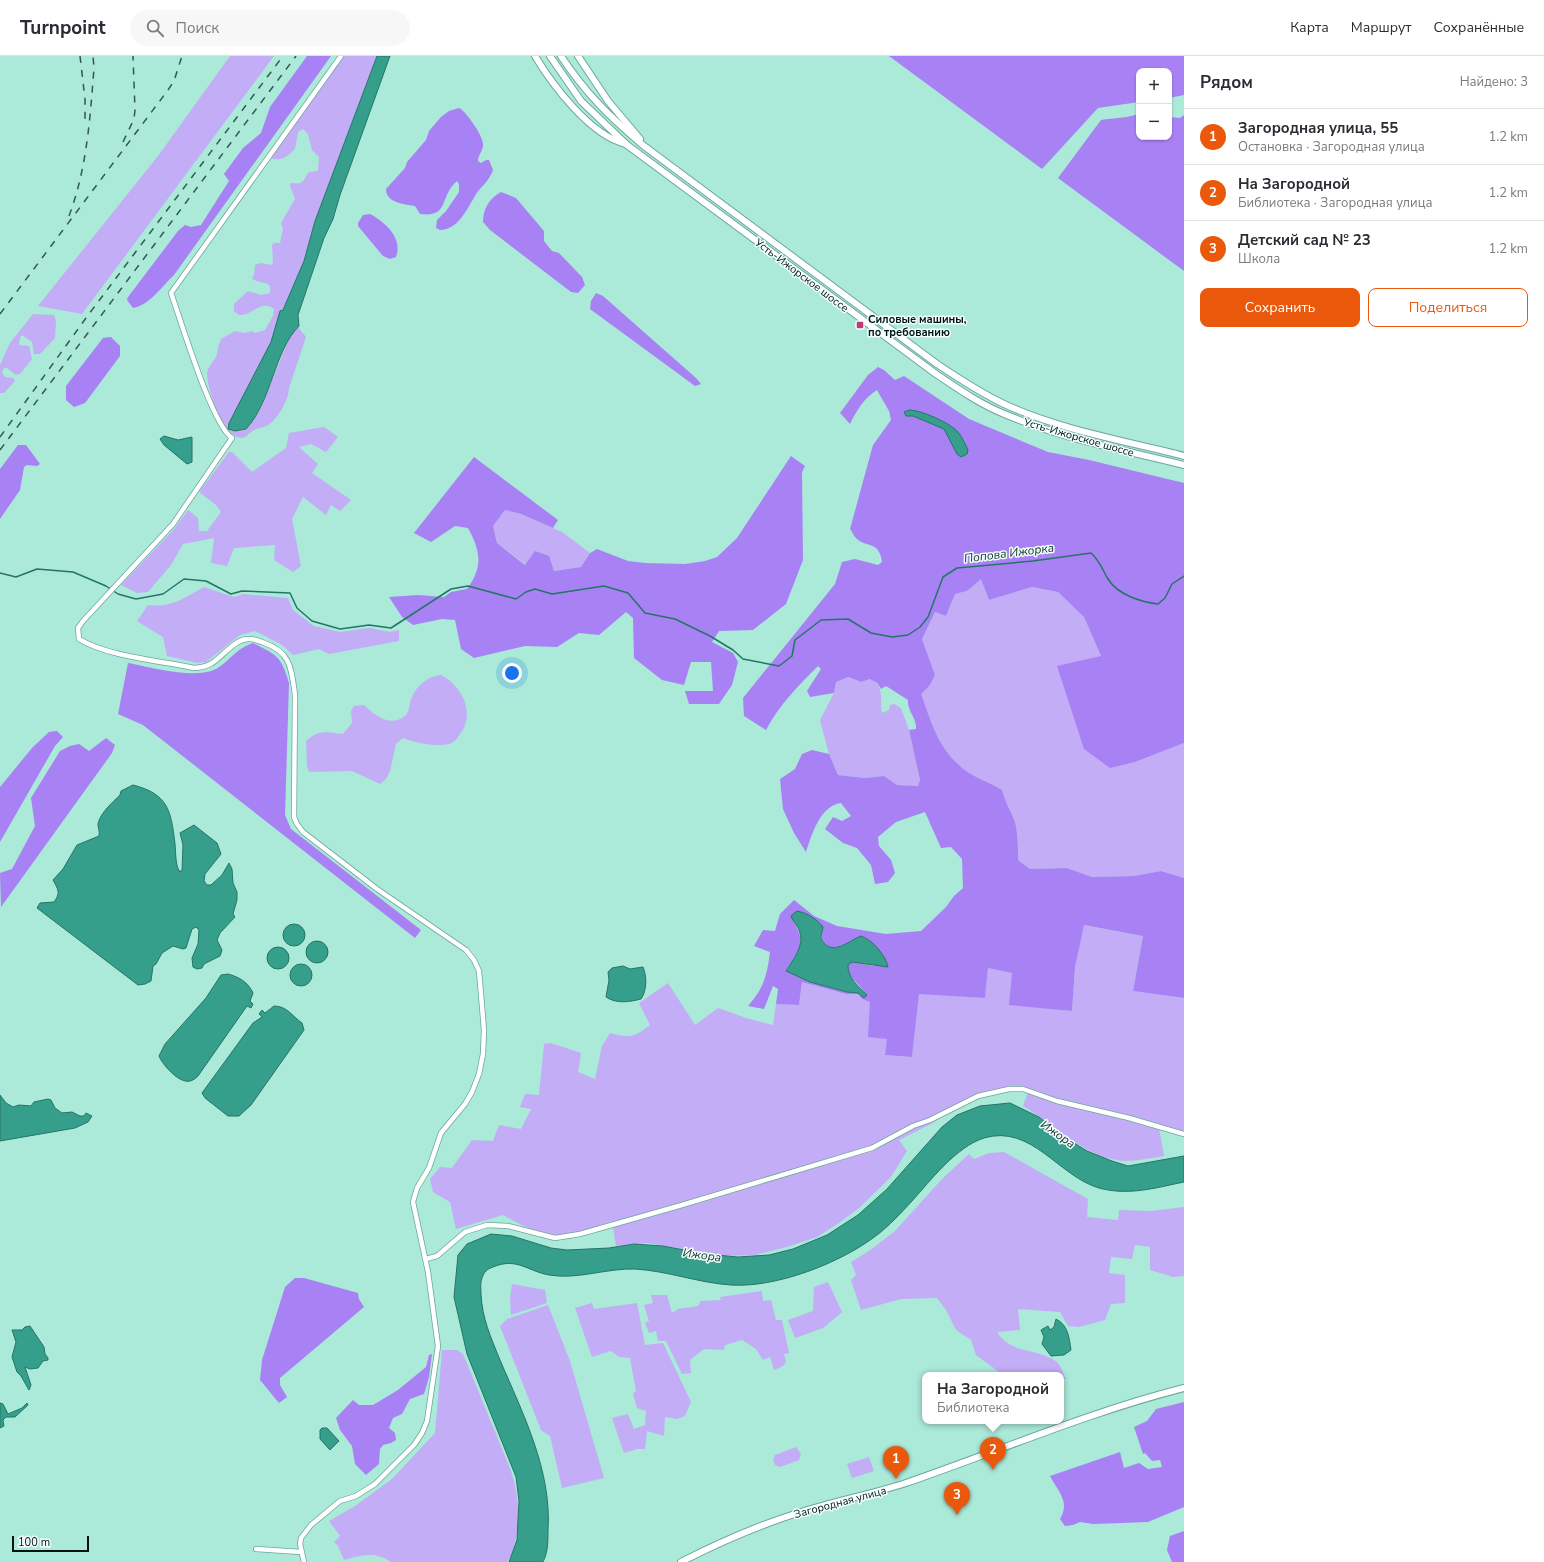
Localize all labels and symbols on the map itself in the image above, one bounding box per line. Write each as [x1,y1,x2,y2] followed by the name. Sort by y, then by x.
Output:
[751,235,852,316] street label: Усть-Ижорское шоссе
[868,312,967,340] place label: Силовые машины, по требованию
[855,320,865,330] marker: Силовые машины, по требованию
[1021,414,1136,460] street label: Усть-Ижорское шоссе
[963,540,1055,566] water label: Попова Ижорка
[502,663,522,683] your location
[1038,1116,1078,1152] water label: Ижора
[682,1244,722,1266] water label: Ижора
[980,1437,1006,1470] pin: 2
[883,1446,909,1479] pin: 1
[944,1482,970,1515] pin: 3
[792,1483,888,1522] street label: Загородная улица
[12,1534,89,1553] scale bar

